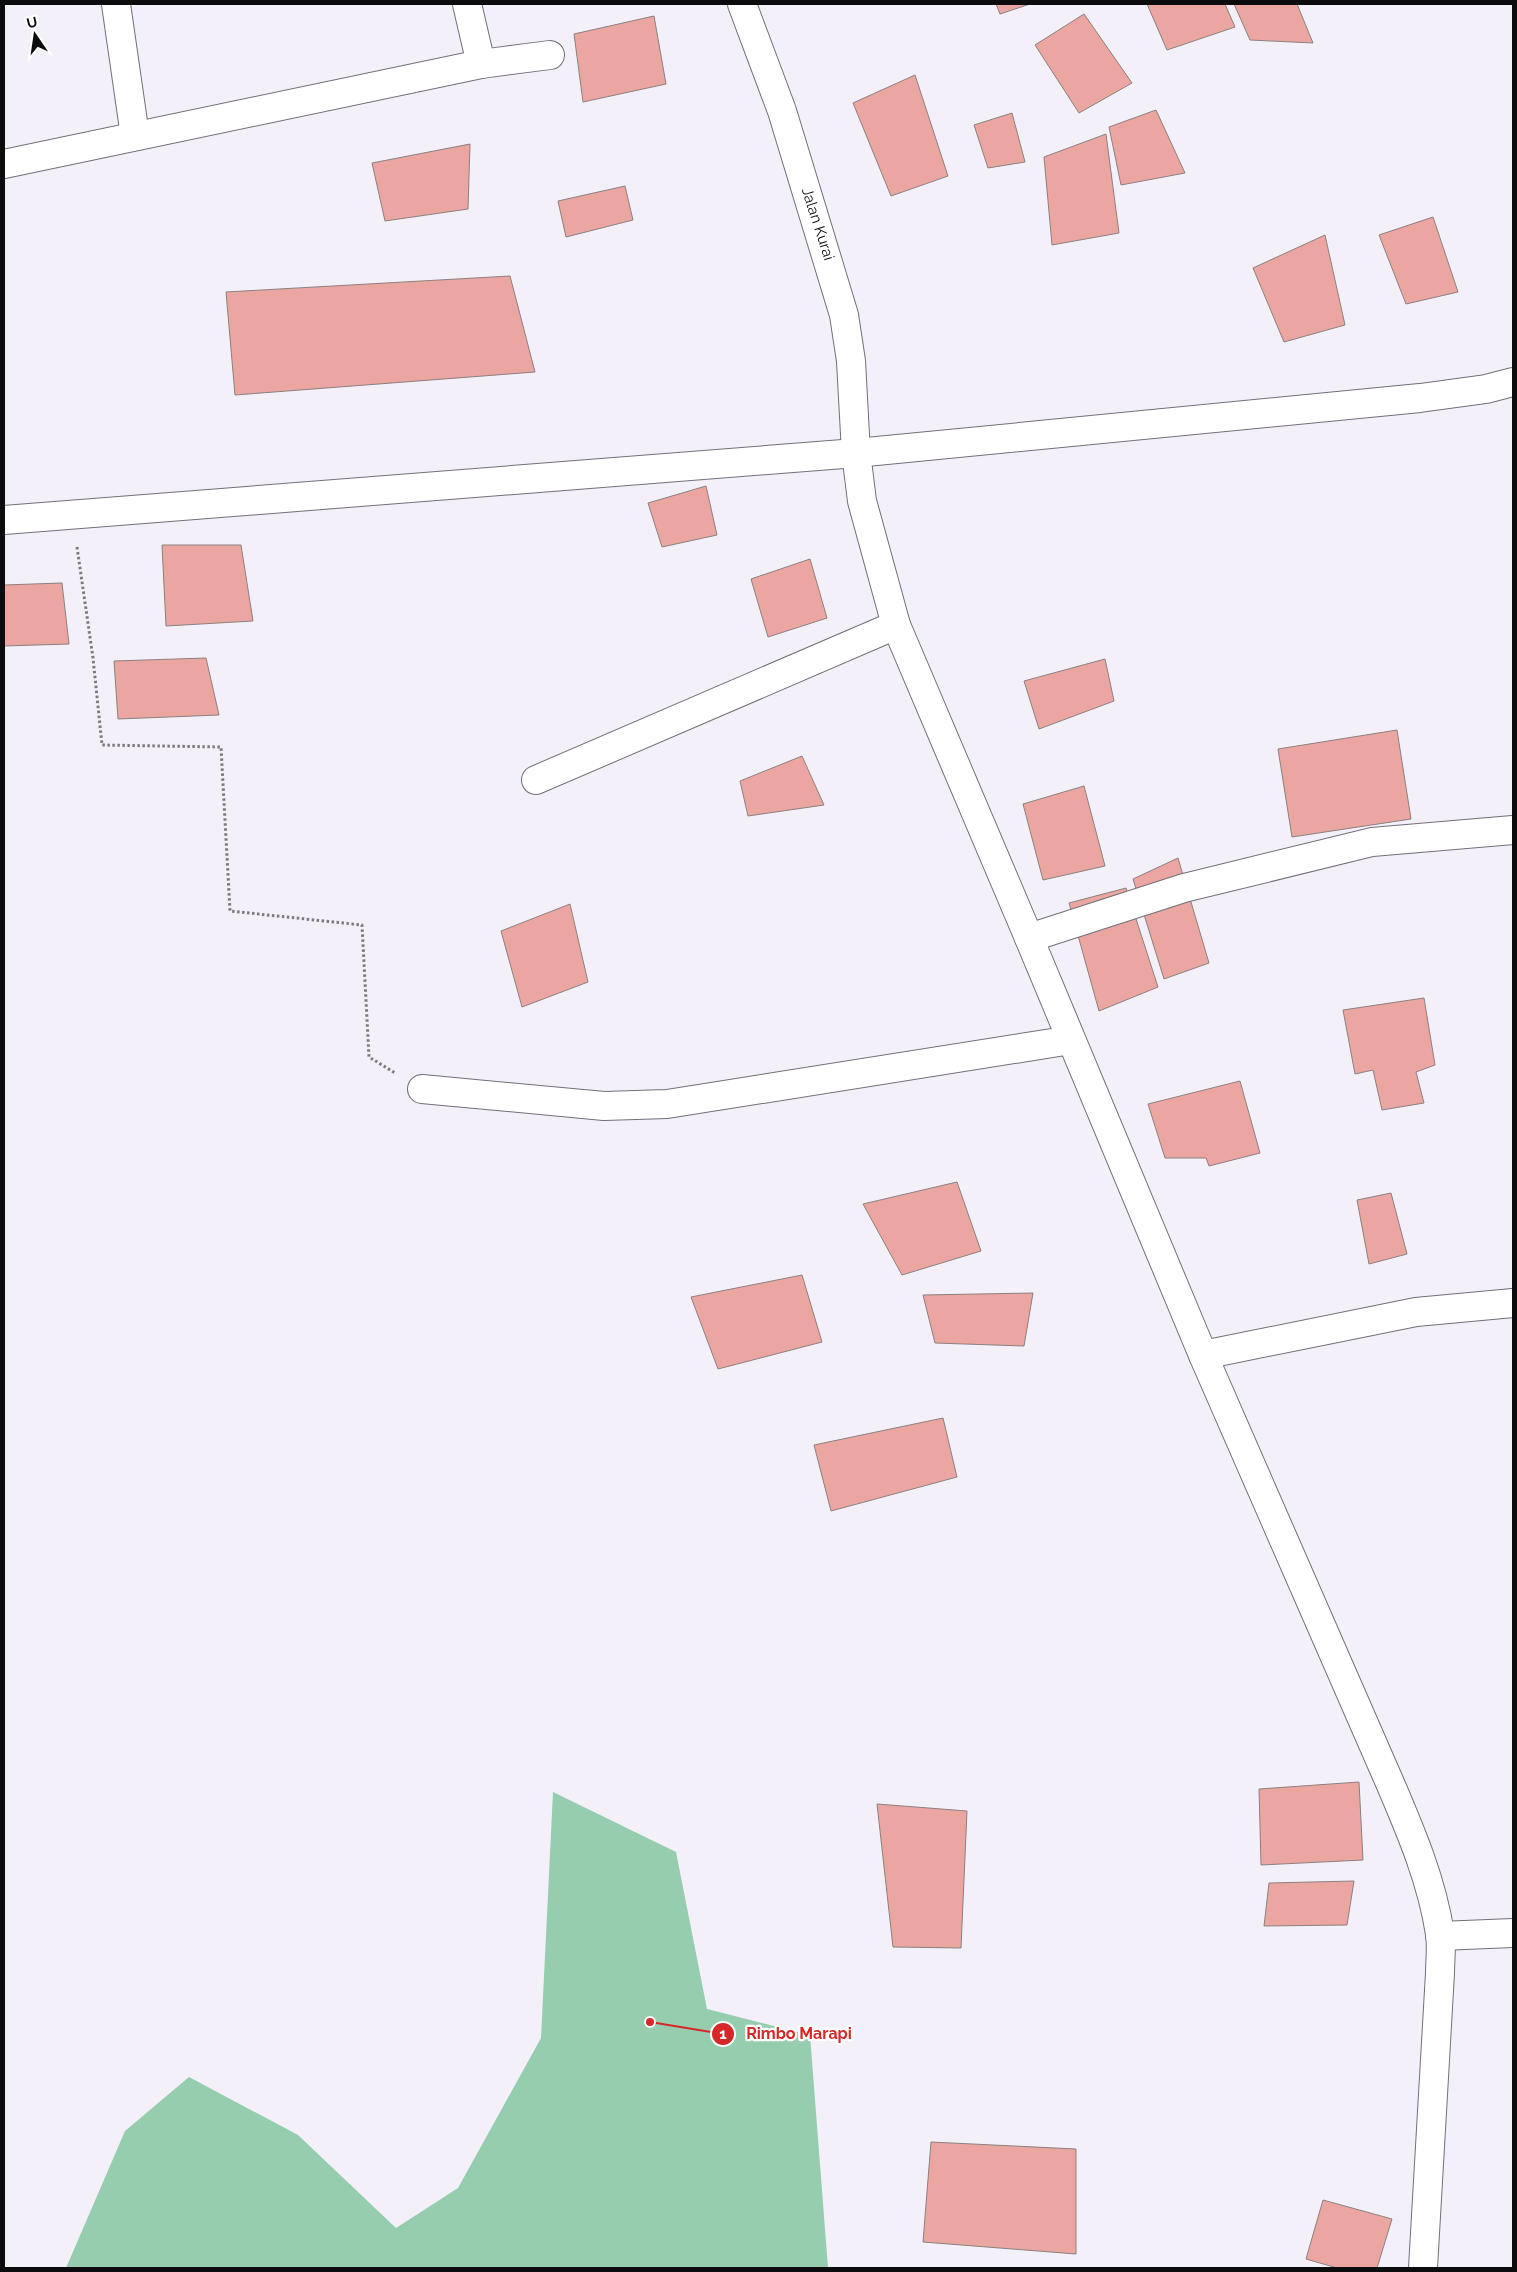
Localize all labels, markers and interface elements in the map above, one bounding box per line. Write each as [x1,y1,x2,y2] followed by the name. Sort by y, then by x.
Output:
[10,10,60,60] north arrow
[25,13,39,31] text: U
[798,186,838,262] street label: Jalan Kurai
[711,2018,862,2049] callout: Rimbo Marapi
[746,2024,852,2043] text: Rimbo Marapi
[719,2025,727,2043] text: 1

